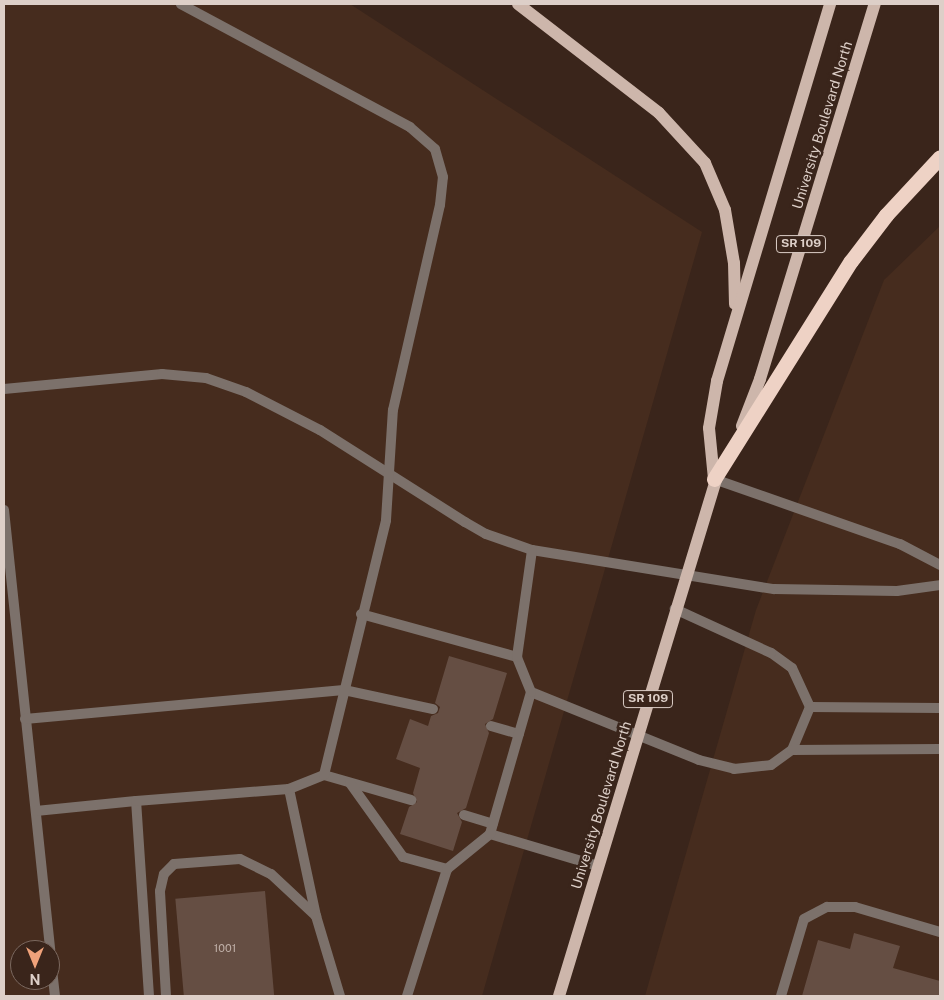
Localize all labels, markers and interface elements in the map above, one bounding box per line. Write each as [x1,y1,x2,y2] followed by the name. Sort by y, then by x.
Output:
[788,39,856,211] street label: University Boulevard North
[775,234,827,253] road number: SR 109
[622,690,674,709] road number: SR 109
[567,719,635,891] street label: University Boulevard North
[10,940,60,990] north arrow
[214,941,236,955] house number: 1001
[30,971,40,987] text: N

